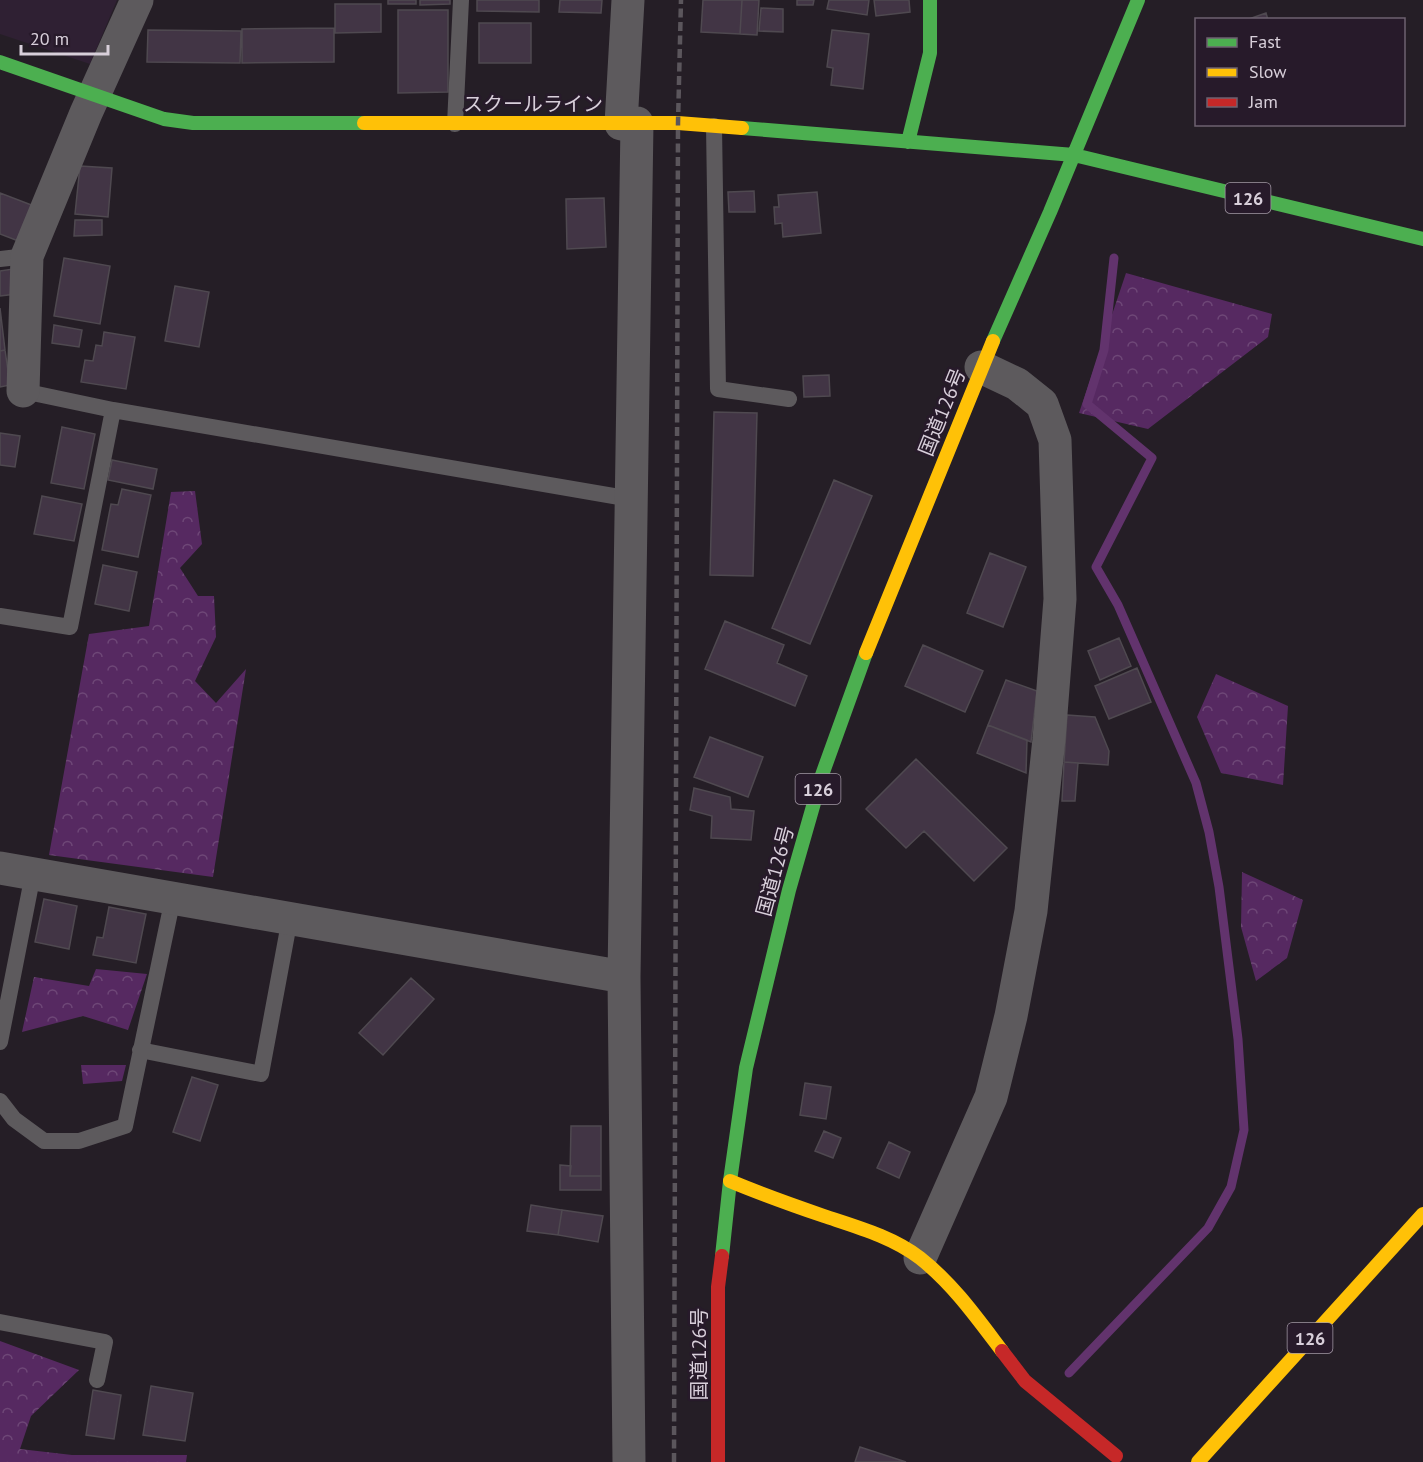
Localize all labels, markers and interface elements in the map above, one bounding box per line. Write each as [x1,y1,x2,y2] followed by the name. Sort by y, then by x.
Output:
[21,18,108,56] scale bar
[1195,18,1405,126] legend
[30,27,69,50] text: 20 m
[1249,30,1281,53] text: Fast
[1249,60,1287,83] text: Slow
[1248,90,1278,113] text: Jam
[463,91,603,117] street label: スクールライン
[1226,183,1270,213] road number: 126
[913,364,971,460] street label: 国道126号
[796,774,840,804] road number: 126
[750,823,800,919] street label: 国道126号
[686,1308,712,1400] street label: 国道126号
[1288,1323,1332,1353] road number: 126

